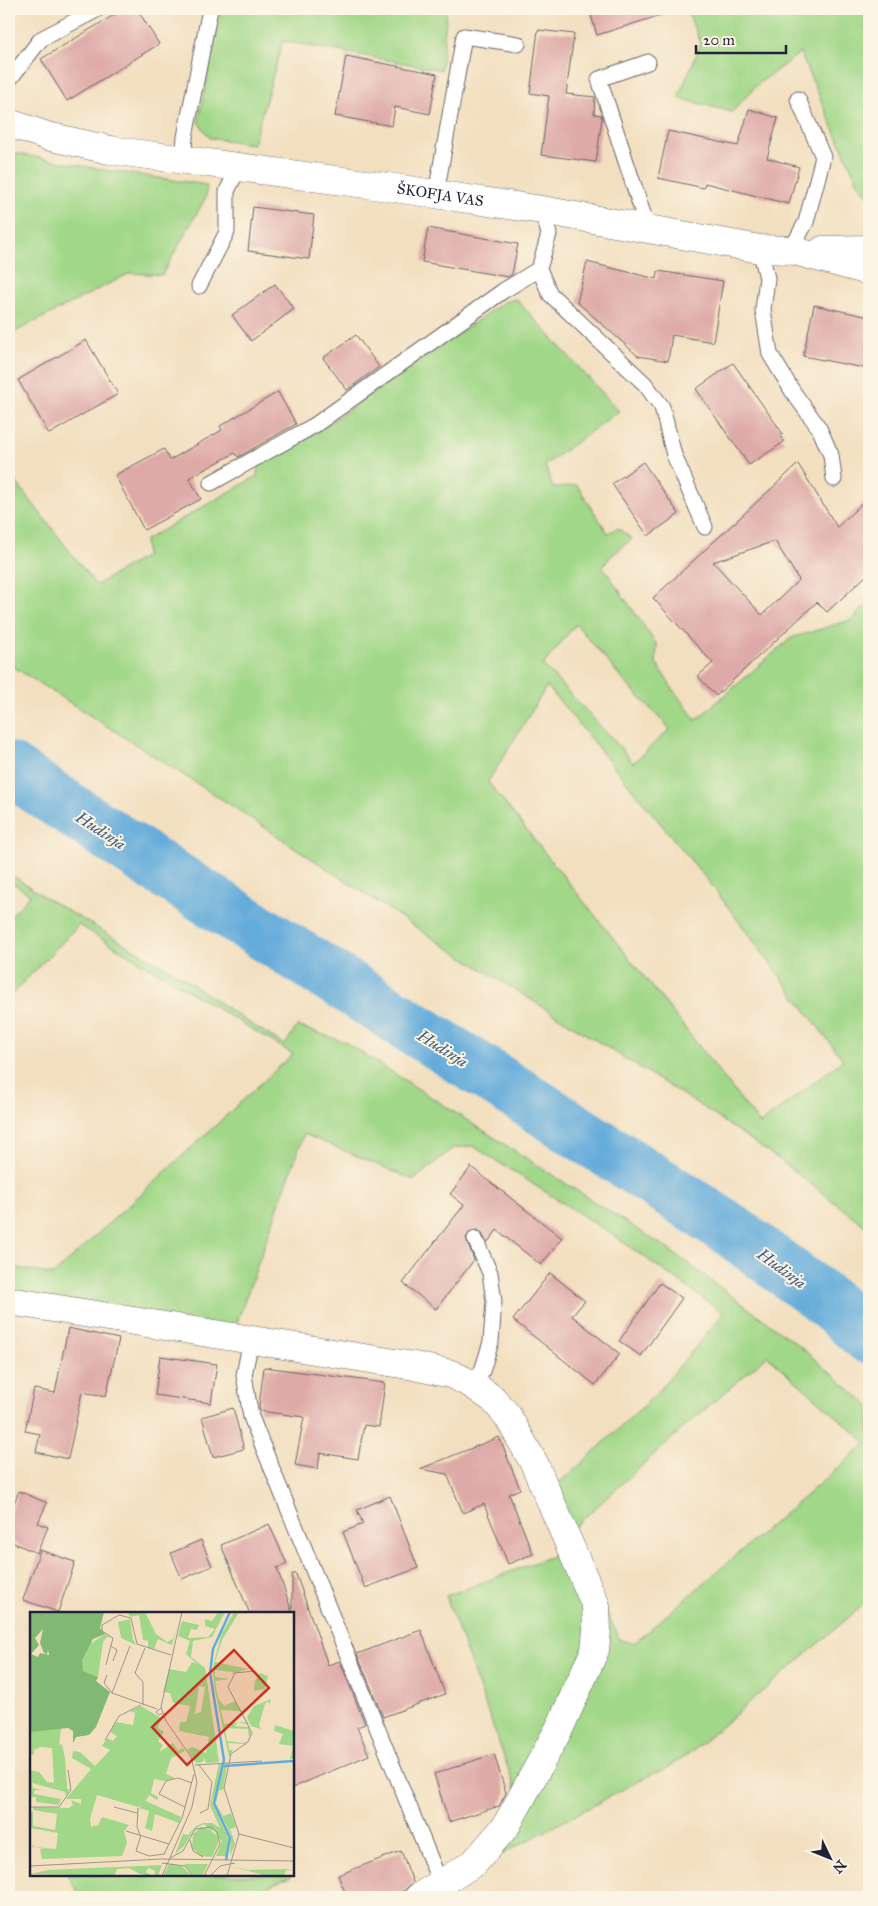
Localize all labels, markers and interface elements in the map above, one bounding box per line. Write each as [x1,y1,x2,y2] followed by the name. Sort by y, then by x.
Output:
[696,22,786,54] scale bar
[703,31,735,49] text: 20 m
[396,178,485,210] street label: ŠKOFJA VAS
[71,807,129,855] water label: Hudinja
[413,1025,472,1072] water label: Hudinja
[752,1244,810,1293] water label: Hudinja
[30,1612,294,1876] inset map
[806,1834,856,1884] north arrow
[829,1856,849,1877] text: N

